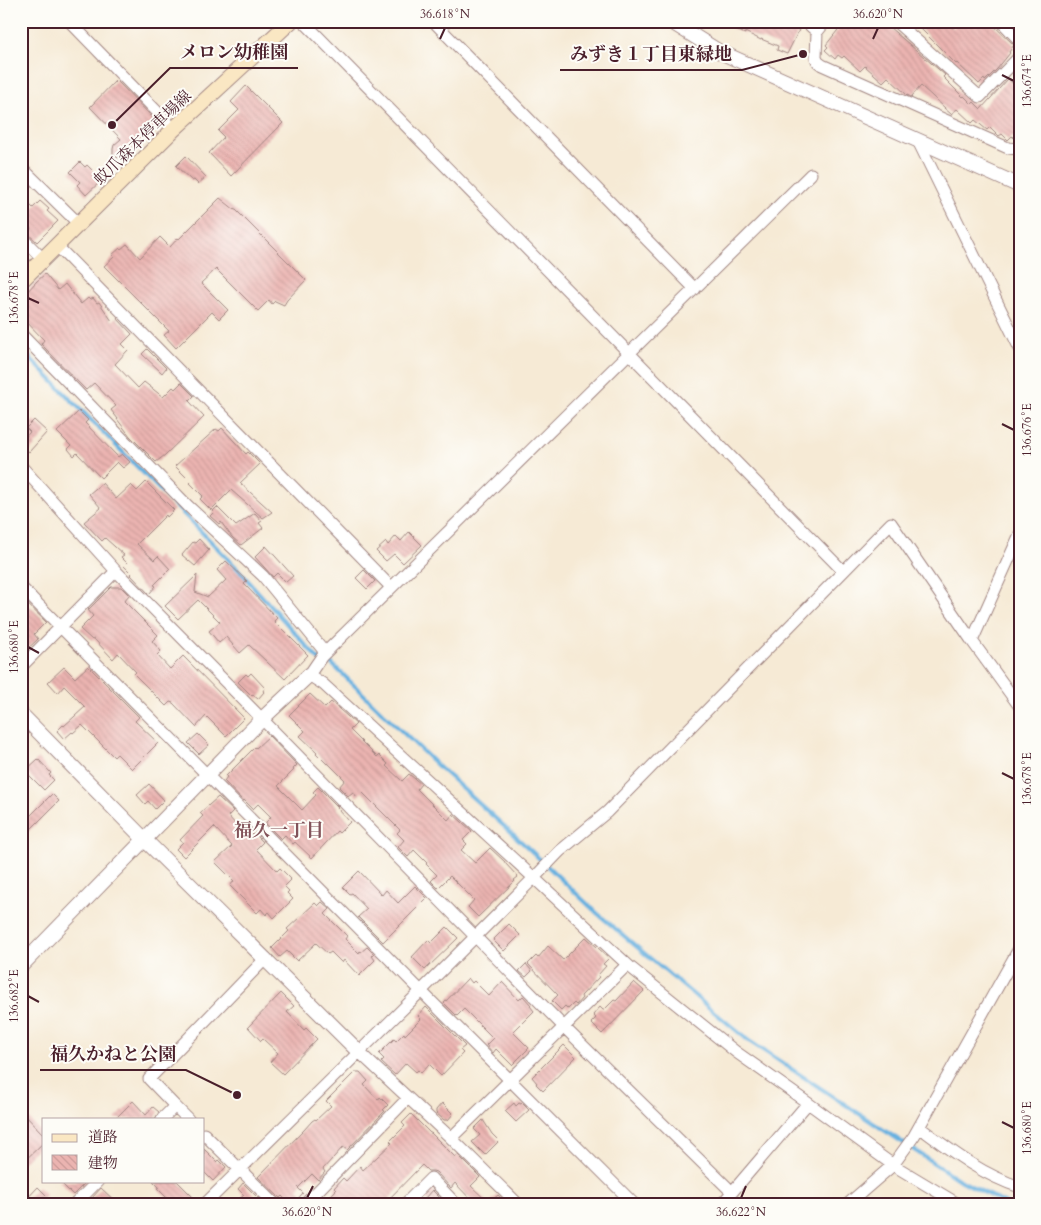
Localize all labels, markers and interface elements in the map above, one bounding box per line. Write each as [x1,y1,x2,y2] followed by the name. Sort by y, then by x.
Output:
[420,6,471,22] text: 36.618°N
[853,6,904,22] text: 36.620°N
[170,35,298,68] callout: メロン幼稚園
[560,37,742,70] callout: みずき１丁目東緑地
[180,40,288,65] text: メロン幼稚園
[570,42,732,67] text: みずき１丁目東緑地
[1019,54,1035,108] text: 136.674°E
[89,85,196,190] street label: 蚊爪森本停車場線
[6,271,22,325] text: 136.678°E
[1019,403,1035,457] text: 136.676°E
[6,620,22,674] text: 136.680°E
[1019,752,1035,806] text: 136.678°E
[234,818,324,843] district label: 福久一丁目
[6,969,22,1023] text: 136.682°E
[40,1037,186,1070] callout: 福久かねと公園
[50,1042,176,1067] text: 福久かねと公園
[1019,1101,1035,1155] text: 136.680°E
[42,1118,205,1182] legend
[88,1127,118,1147] text: 道路
[88,1153,118,1173] text: 建物
[282,1204,333,1220] text: 36.620°N
[716,1204,767,1220] text: 36.622°N

